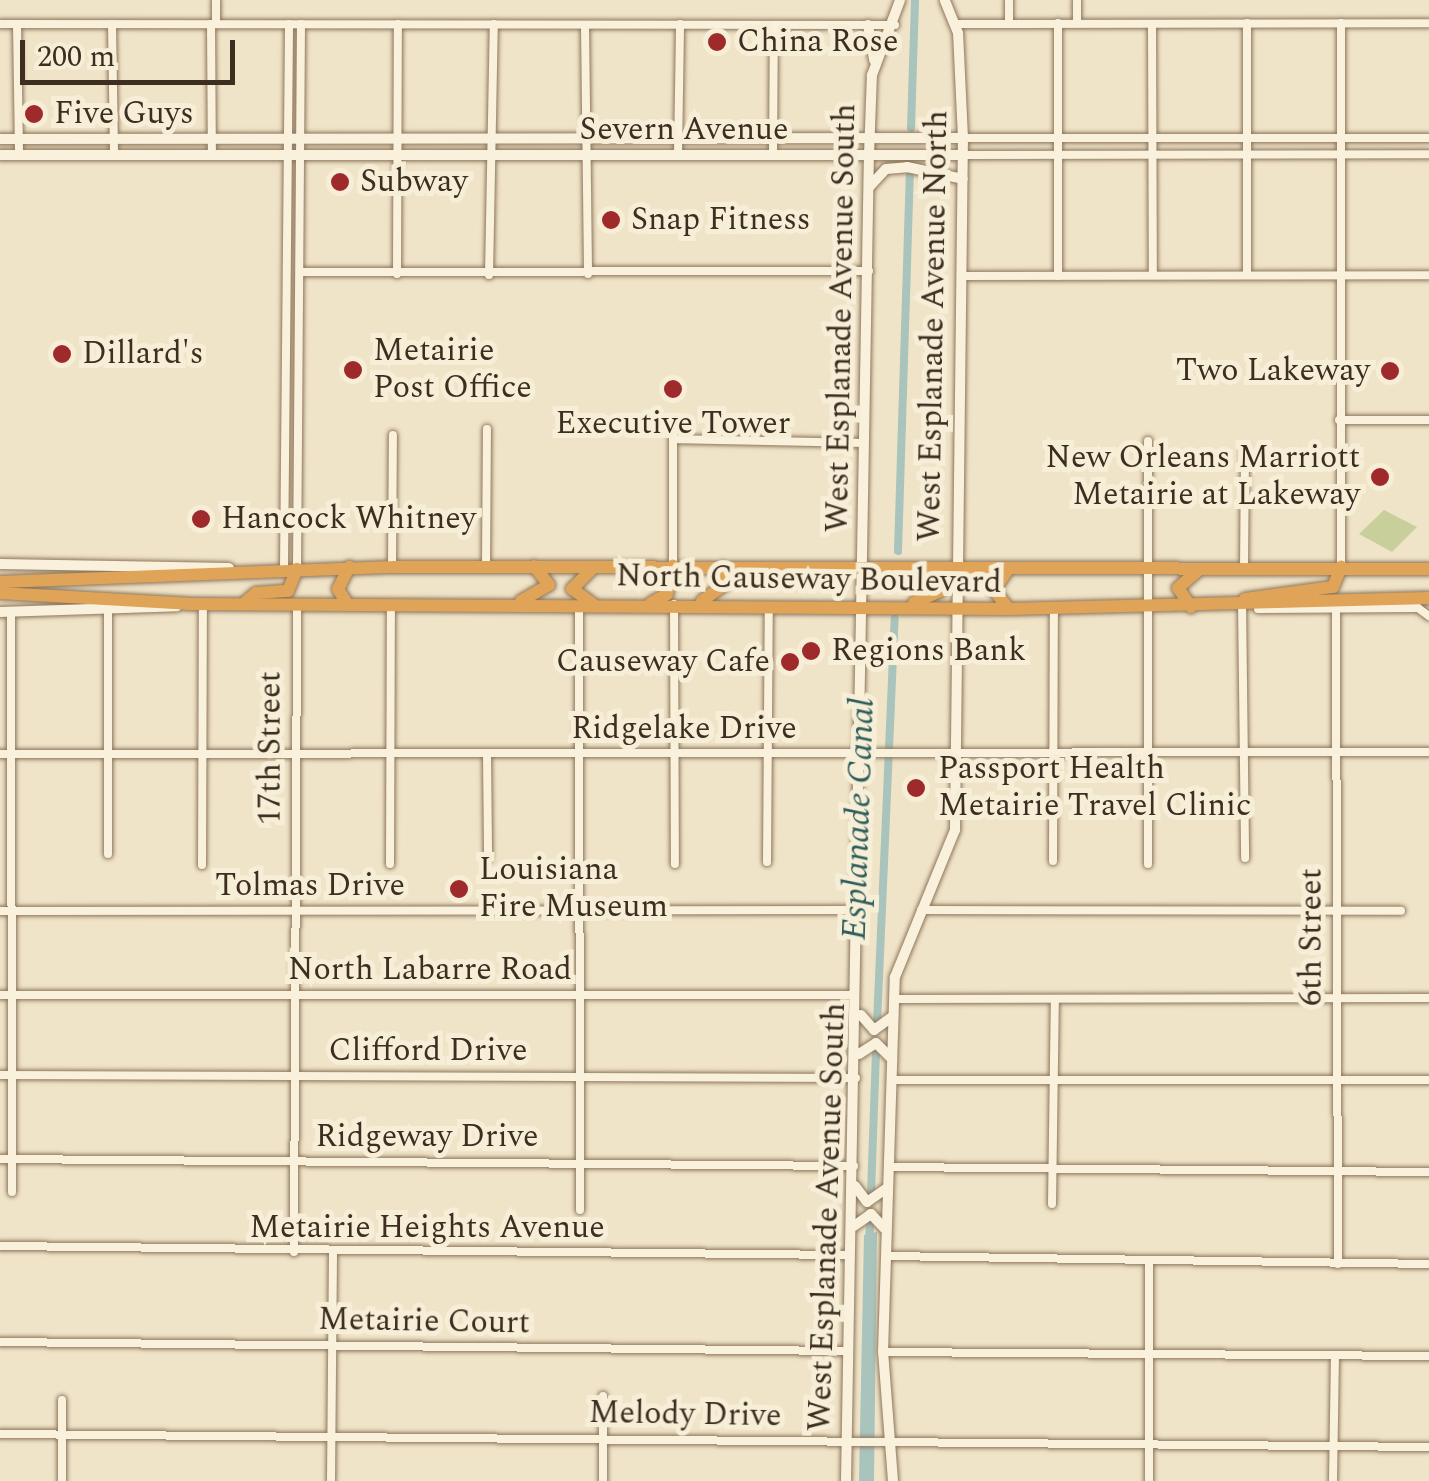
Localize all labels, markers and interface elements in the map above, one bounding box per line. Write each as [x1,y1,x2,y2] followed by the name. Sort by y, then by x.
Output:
[25,20,240,82] scale bar
[737,23,899,61] place label: China Rose
[706,31,728,53] marker: China Rose
[37,34,115,80] text: 200 m
[54,95,194,133] place label: Five Guys
[23,103,45,125] marker: Five Guys
[819,103,865,533] street label: West Esplanade Avenue South
[911,110,957,542] street label: West Esplanade Avenue North
[580,111,788,149] street label: Severn Avenue
[360,163,468,201] place label: Subway
[329,171,351,193] marker: Subway
[631,201,811,239] place label: Snap Fitness
[600,209,622,231] marker: Snap Fitness
[373,333,532,408] place label: Metairie Post Office
[82,335,204,373] place label: Dillard's
[51,343,73,365] marker: Dillard's
[1176,352,1370,390] place label: Two Lakeway
[342,359,364,381] marker: Metairie Post Office
[1379,360,1401,382] marker: Two Lakeway
[662,378,684,400] marker: Executive Tower
[556,405,790,443] place label: Executive Tower
[1045,440,1360,515] place label: New Orleans Marriott Metairie at Lakeway
[1369,466,1391,488] marker: New Orleans Marriott Metairie at Lakeway
[221,500,476,538] place label: Hancock Whitney
[190,508,212,530] marker: Hancock Whitney
[616,557,1002,603] street label: North Causeway Boulevard
[831,632,1026,670] place label: Regions Bank
[800,640,822,662] marker: Regions Bank
[556,643,770,681] place label: Causeway Cafe
[779,651,801,673] marker: Causeway Cafe
[252,671,290,825] street label: 17th Street
[834,697,884,941] water label: Esplanade Canal
[571,710,797,748] street label: Ridgelake Drive
[938,751,1251,826] place label: Passport Health Metairie Travel Clinic
[903,775,929,801] marker: Passport Health Metairie Travel Clinic
[479,852,668,927] place label: Louisiana Fire Museum
[215,867,405,905] street label: Tolmas Drive
[1293,868,1331,1006] street label: 6th Street
[448,878,470,900] marker: Louisiana Fire Museum
[288,951,572,989] street label: North Labarre Road
[801,1002,855,1432] street label: West Esplanade Avenue South
[329,1032,527,1070] street label: Clifford Drive
[315,1118,539,1156] street label: Ridgeway Drive
[249,1209,605,1247] street label: Metairie Heights Avenue
[318,1301,530,1343] street label: Metairie Court
[588,1394,782,1436] street label: Melody Drive

